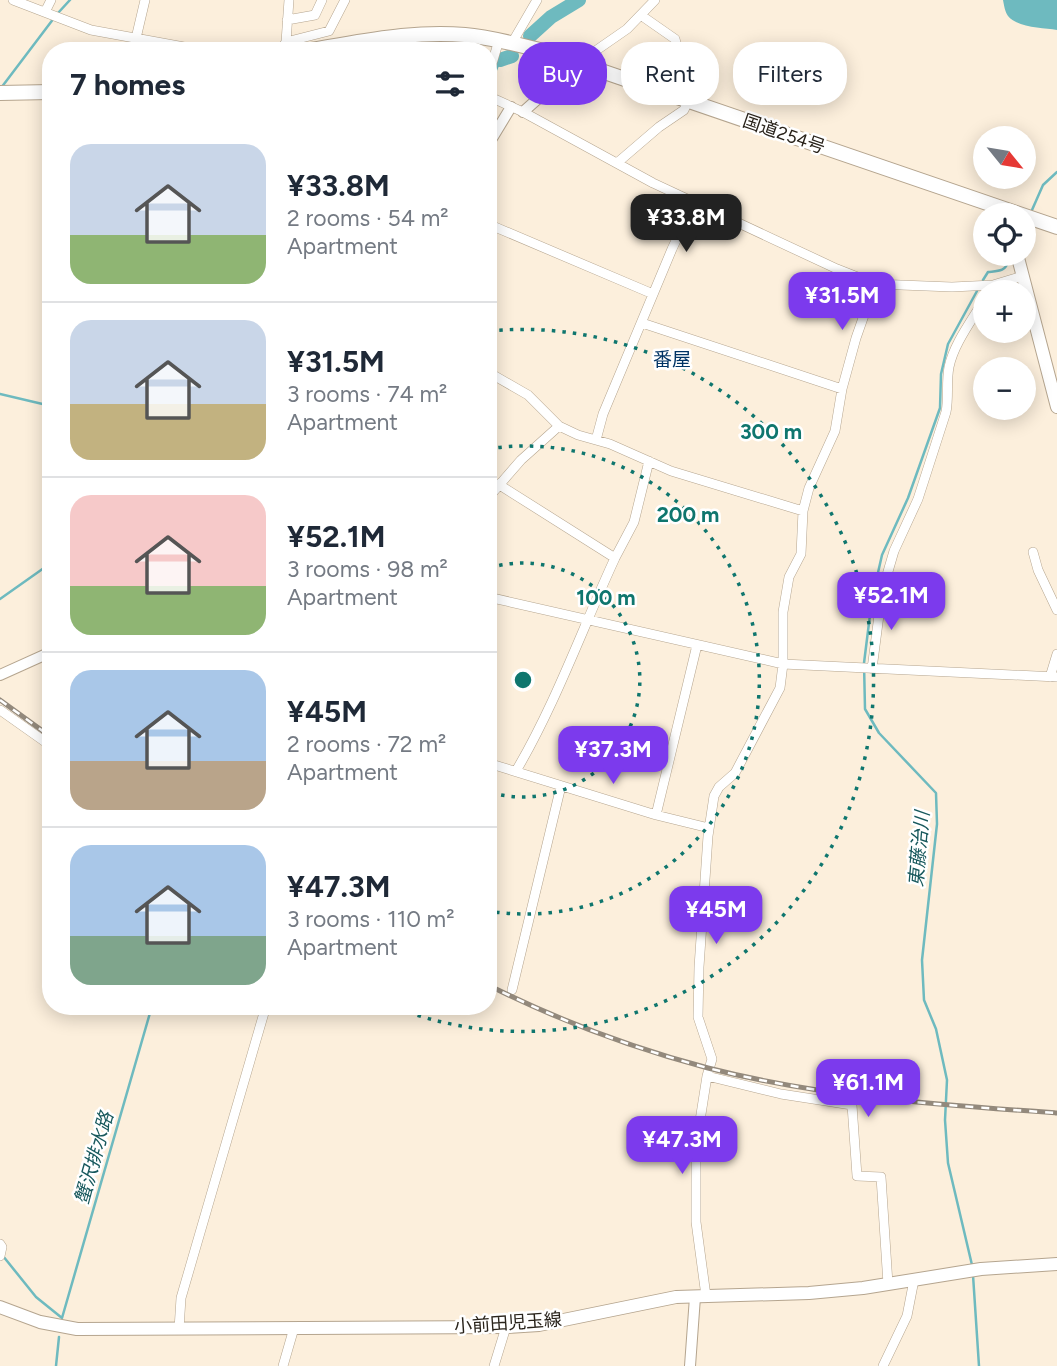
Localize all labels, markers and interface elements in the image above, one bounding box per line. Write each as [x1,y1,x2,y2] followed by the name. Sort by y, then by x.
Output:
[518,42,607,105] chip: Buy
[621,42,719,105] chip: Rent
[733,42,847,105] chip: Filters
[431,65,469,103] icon: filters
[70,66,185,103] text: 7 homes
[740,110,828,158] street label: 国道254号
[973,126,1036,189] north arrow
[973,126,1036,420] map controls
[287,167,390,204] text: ¥33.8M
[126,172,210,256] icon: home
[629,194,743,254] pin: ¥33.8M
[647,203,725,231] text: ¥33.8M
[973,203,1036,266] button: locate
[287,204,449,232] text: 2 rooms · 54 m²
[287,232,398,260] text: Apartment
[785,272,899,332] pin: ¥31.5M
[973,280,1036,343] button: +
[805,281,879,309] text: ¥31.5M
[287,343,385,380] text: ¥31.5M
[126,348,210,432] icon: home
[653,348,691,371] district label: 番屋
[973,357,1036,420] button: −
[287,380,447,408] text: 3 rooms · 74 m²
[287,408,398,436] text: Apartment
[740,419,802,444] text: 300 m
[657,502,719,527] text: 200 m
[287,518,386,555] text: ¥52.1M
[126,523,210,607] icon: home
[287,555,448,583] text: 3 rooms · 98 m²
[834,572,948,632] pin: ¥52.1M
[853,581,929,609] text: ¥52.1M
[287,583,398,611] text: Apartment
[576,585,636,610] text: 100 m
[511,668,535,692] centre of rings
[287,693,367,730] text: ¥45M
[126,698,210,782] icon: home
[556,726,670,786] pin: ¥37.3M
[287,730,446,758] text: 2 rooms · 72 m²
[574,735,652,763] text: ¥37.3M
[287,758,398,786] text: Apartment
[904,808,934,888] water label: 東藤治川
[287,868,390,905] text: ¥47.3M
[126,873,210,957] icon: home
[675,886,757,946] pin: ¥45M
[685,895,747,923] text: ¥45M
[287,905,454,933] text: 3 rooms · 110 m²
[287,933,398,961] text: Apartment
[811,1060,925,1119] pin: ¥61.1M
[832,1068,904,1096] text: ¥61.1M
[70,1107,119,1207] water label: 蟹沢排水路
[625,1116,739,1176] pin: ¥47.3M
[642,1125,722,1153] text: ¥47.3M
[453,1308,563,1338] street label: 小前田児玉線

